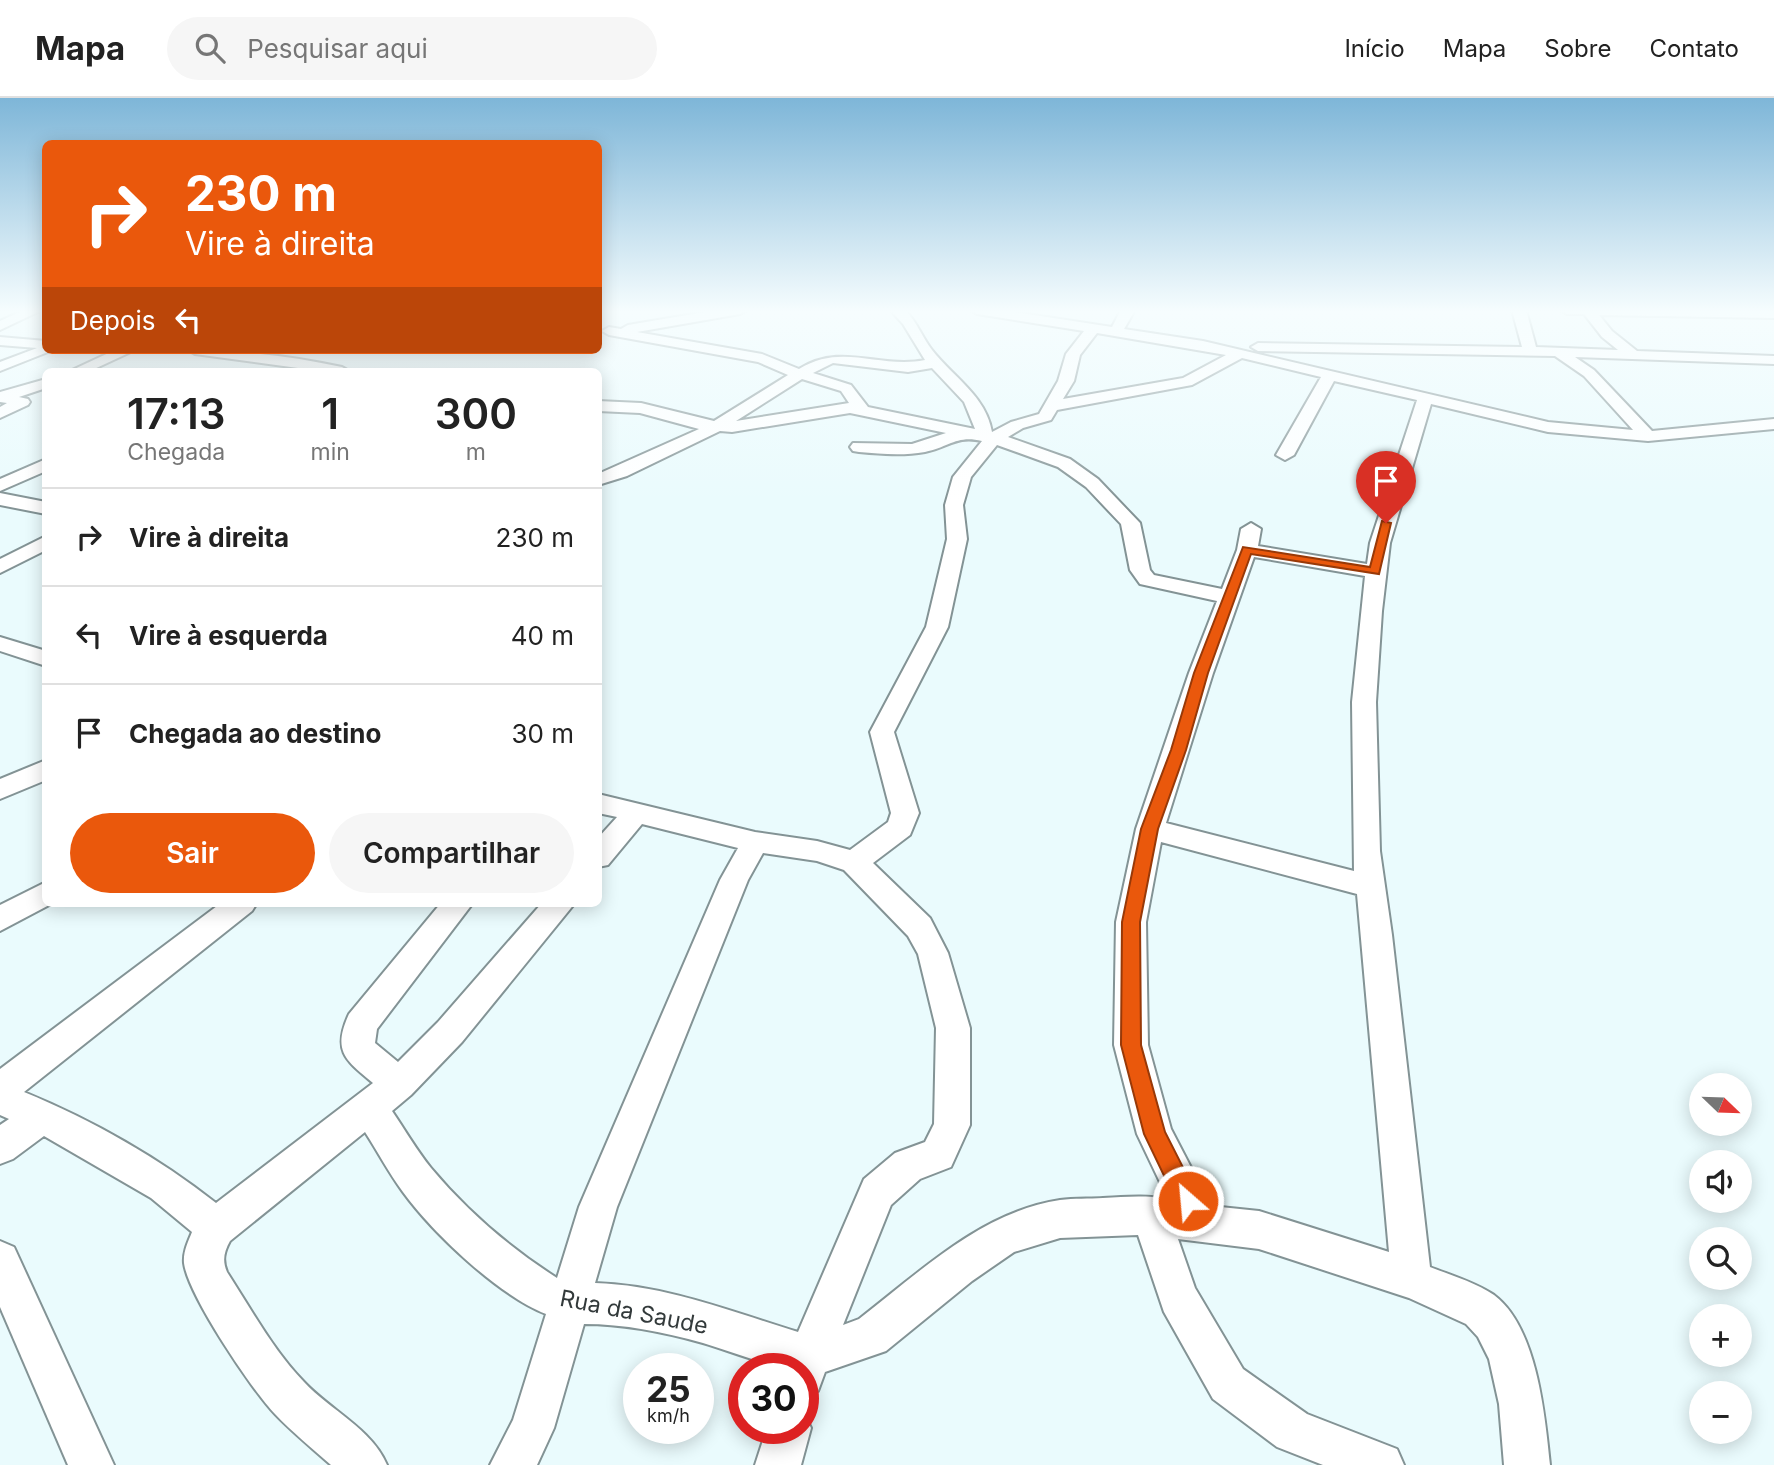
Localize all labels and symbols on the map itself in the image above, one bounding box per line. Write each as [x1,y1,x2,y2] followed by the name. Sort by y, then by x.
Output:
[1356,451,1416,523] pin
[1689,1073,1752,1136] north arrow
[1151,1164,1225,1238] position arrow
[558,1284,710,1340] street label: Rua da Saude
[728,1353,819,1444] speed limit sign: 30

